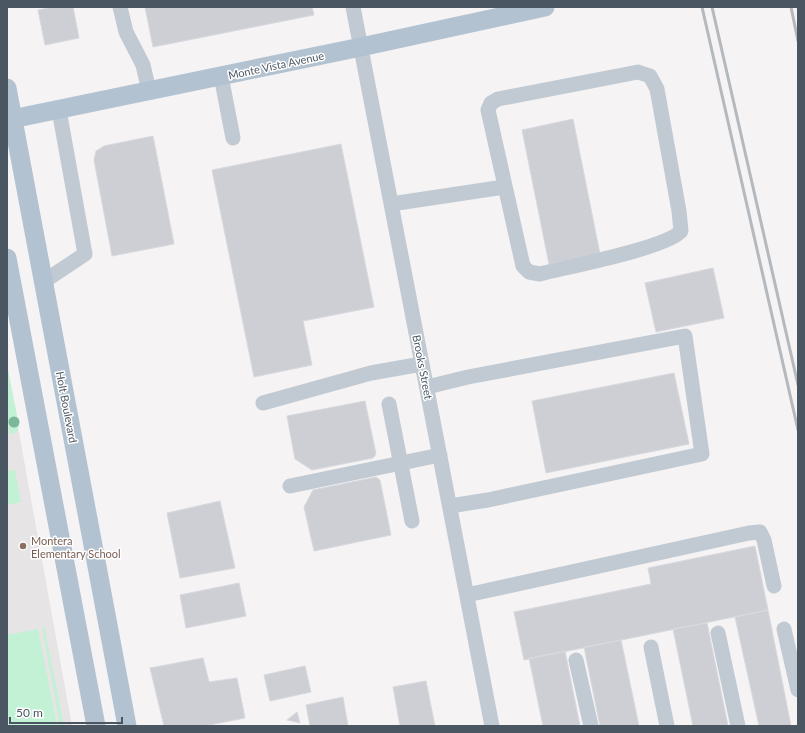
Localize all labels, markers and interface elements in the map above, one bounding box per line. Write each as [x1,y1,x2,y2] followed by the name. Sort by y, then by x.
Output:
[227,48,325,82] street label: Monte Vista Avenue
[410,334,436,400] street label: Brooks Street
[54,370,80,444] street label: Holt Boulevard
[31,534,121,560] place label: Montera Elementary School
[18,541,28,551] marker: Montera Elementary School
[10,699,122,725] scale bar
[16,705,43,720] text: 50 m

